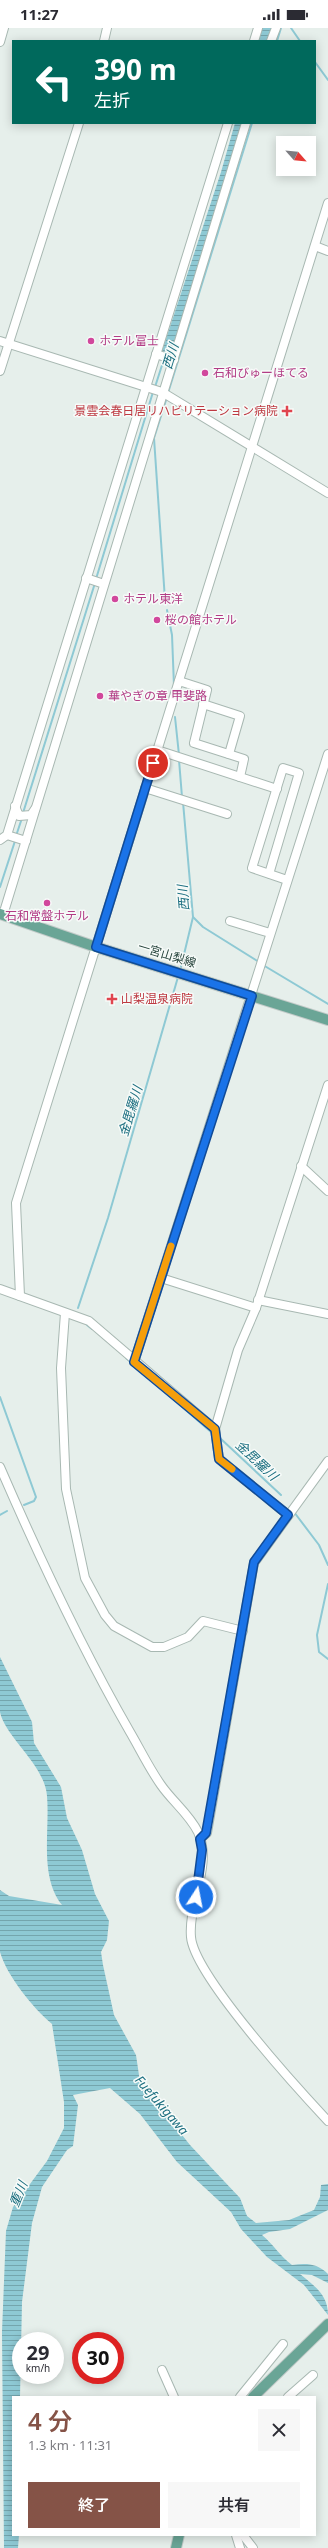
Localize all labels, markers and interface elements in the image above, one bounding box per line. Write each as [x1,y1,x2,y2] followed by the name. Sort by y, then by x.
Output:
[20,4,59,24] text: 11:27
[94,50,177,88] text: 390 m
[28,56,80,108] icon: left
[94,88,130,112] text: 左折
[276,136,316,176] north arrow
[276,136,316,176] map controls
[99,332,159,349] place label: ホテル富士
[86,336,96,346] marker: ホテル富士
[158,339,183,371] water label: 西川
[213,364,309,381] place label: 石和びゅーほてる
[200,368,210,378] marker: 石和びゅーほてる
[74,402,278,419] place label: 景雲会春日居リハビリテーション病院
[281,405,293,417] marker: 景雲会春日居リハビリテーション病院
[123,590,183,607] place label: ホテル東洋
[110,594,120,604] marker: ホテル東洋
[165,611,237,628] place label: 桜の館ホテル
[152,615,162,625] marker: 桜の館ホテル
[108,687,207,704] place label: 華やぎの章 甲斐路
[95,691,105,701] marker: 華やぎの章 甲斐路
[136,746,170,780] pin
[142,752,164,774] icon: arrive
[173,882,193,912] water label: 西川
[42,898,52,908] marker: 石和常盤ホテル
[5,907,89,924] place label: 石和常盤ホテル
[136,938,198,971] street label: 一宮山梨線
[121,990,193,1007] place label: 山梨温泉病院
[106,993,118,1005] marker: 山梨温泉病院
[114,1082,147,1139] water label: 金毘羅川
[232,1436,284,1486] water label: 金毘羅川
[175,1876,217,1918] position arrow
[131,2071,193,2139] water label: Fuefukigawa
[5,2177,32,2209] water label: 重川
[72,2332,124,2384] speed limit sign: 30
[27,2339,49,2366] text: 29
[26,2361,50,2375] text: km/h
[28,2404,72,2437] text: 4 分
[258,2409,300,2451] button: close
[28,2436,112,2454] text: 1.3 km · 11:31
[28,2482,160,2528] button: 終了
[168,2482,300,2528] button: 共有

